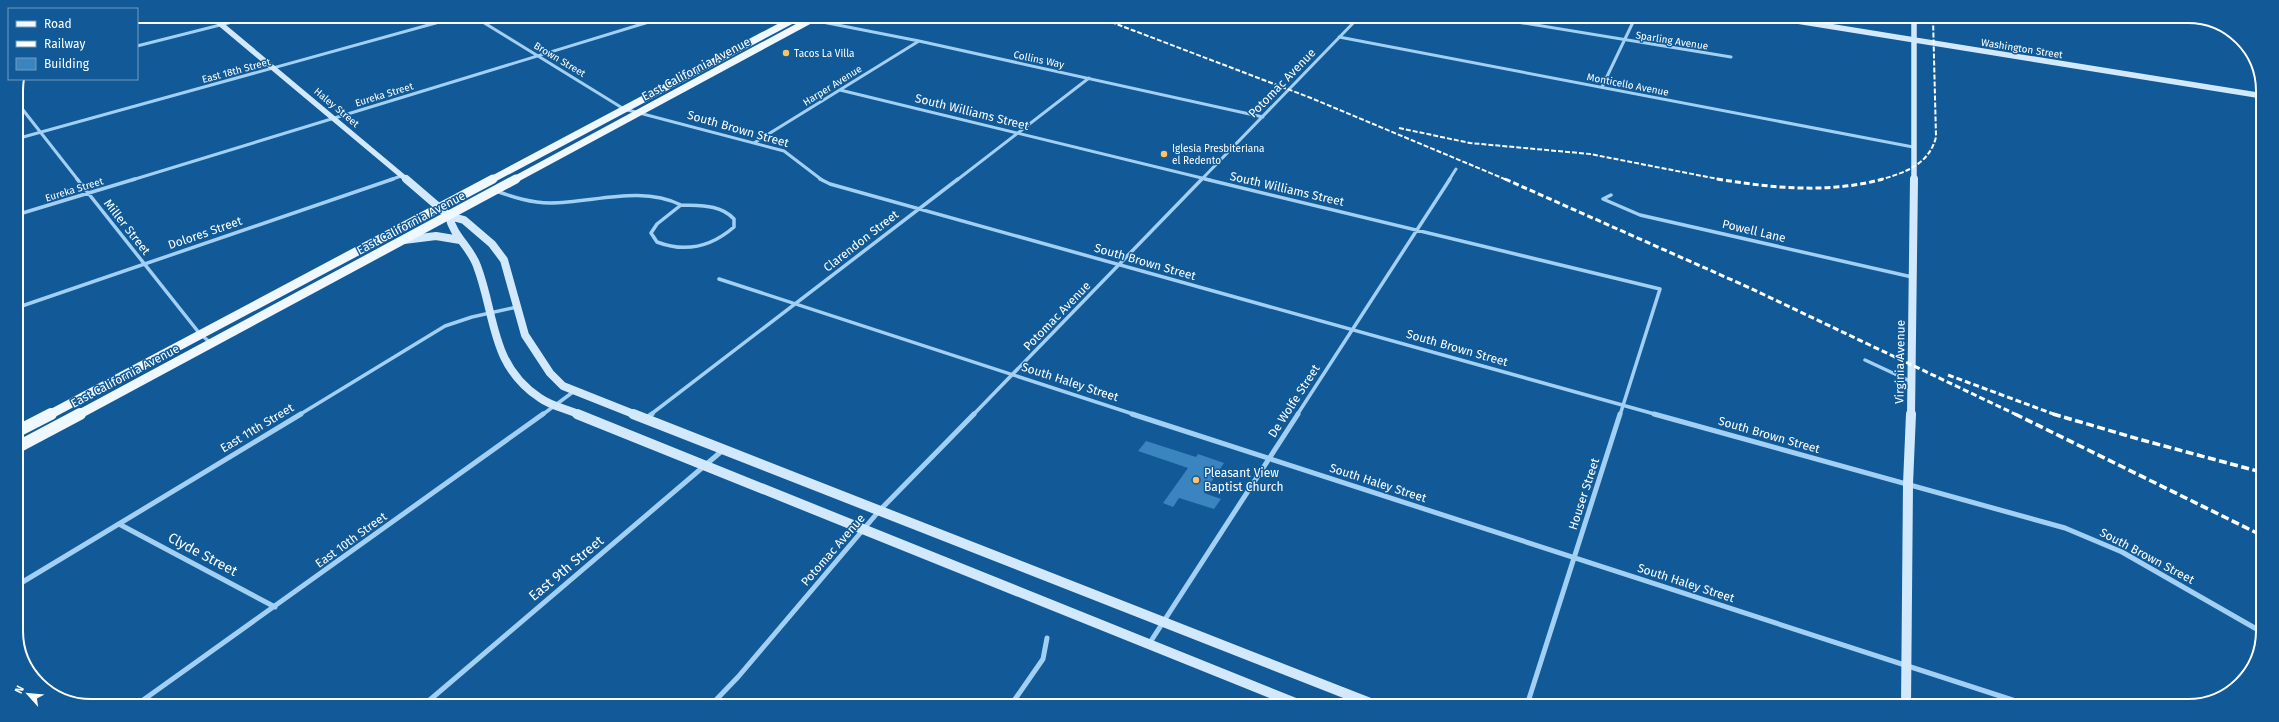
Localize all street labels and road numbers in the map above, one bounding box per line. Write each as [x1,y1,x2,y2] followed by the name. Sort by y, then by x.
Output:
[1635,29,1709,53] street label: Sparling Avenue
[639,34,753,104] street label: East California Avenue
[1980,37,2064,61] street label: Washington Street
[531,40,588,80] street label: Brown Street
[1246,46,1318,120] street label: Potomac Avenue
[1012,49,1065,71] street label: Collins Way
[201,56,272,86] street label: East 18th Street
[801,63,864,109] street label: Harper Avenue
[1586,71,1670,99] street label: Monticello Avenue
[354,80,415,109] street label: Eureka Street
[311,85,362,130] street label: Haley Street
[914,91,1031,133] street label: South Williams Street
[686,108,791,150] street label: South Brown Street
[1228,169,1346,209] street label: South Williams Street
[44,175,105,204] street label: Eureka Street
[354,188,468,258] street label: East California Avenue
[101,196,153,258] street label: Miller Street
[821,207,902,275] street label: Clarendon Street
[166,214,244,252] street label: Dolores Street
[1721,217,1787,245] street label: Powell Lane
[1093,241,1198,283] street label: South Brown Street
[1021,279,1093,353] street label: Potomac Avenue
[1892,320,1908,404] street label: Virginia Avenue
[1405,327,1510,369] street label: South Brown Street
[68,341,182,411] street label: East California Avenue
[1020,360,1121,405] street label: South Haley Street
[1265,361,1323,440] street label: De Wolfe Street
[218,400,297,455] street label: East 11th Street
[1717,414,1822,456] street label: South Brown Street
[1566,456,1602,532] street label: Houser Street
[1328,461,1429,506] street label: South Haley Street
[313,509,390,571] street label: East 10th Street
[798,511,868,589] street label: Potomac Avenue
[2097,525,2197,587] street label: South Brown Street
[165,529,241,580] street label: Clyde Street
[525,532,608,605] street label: East 9th Street
[1636,561,1737,606] street label: South Haley Street

